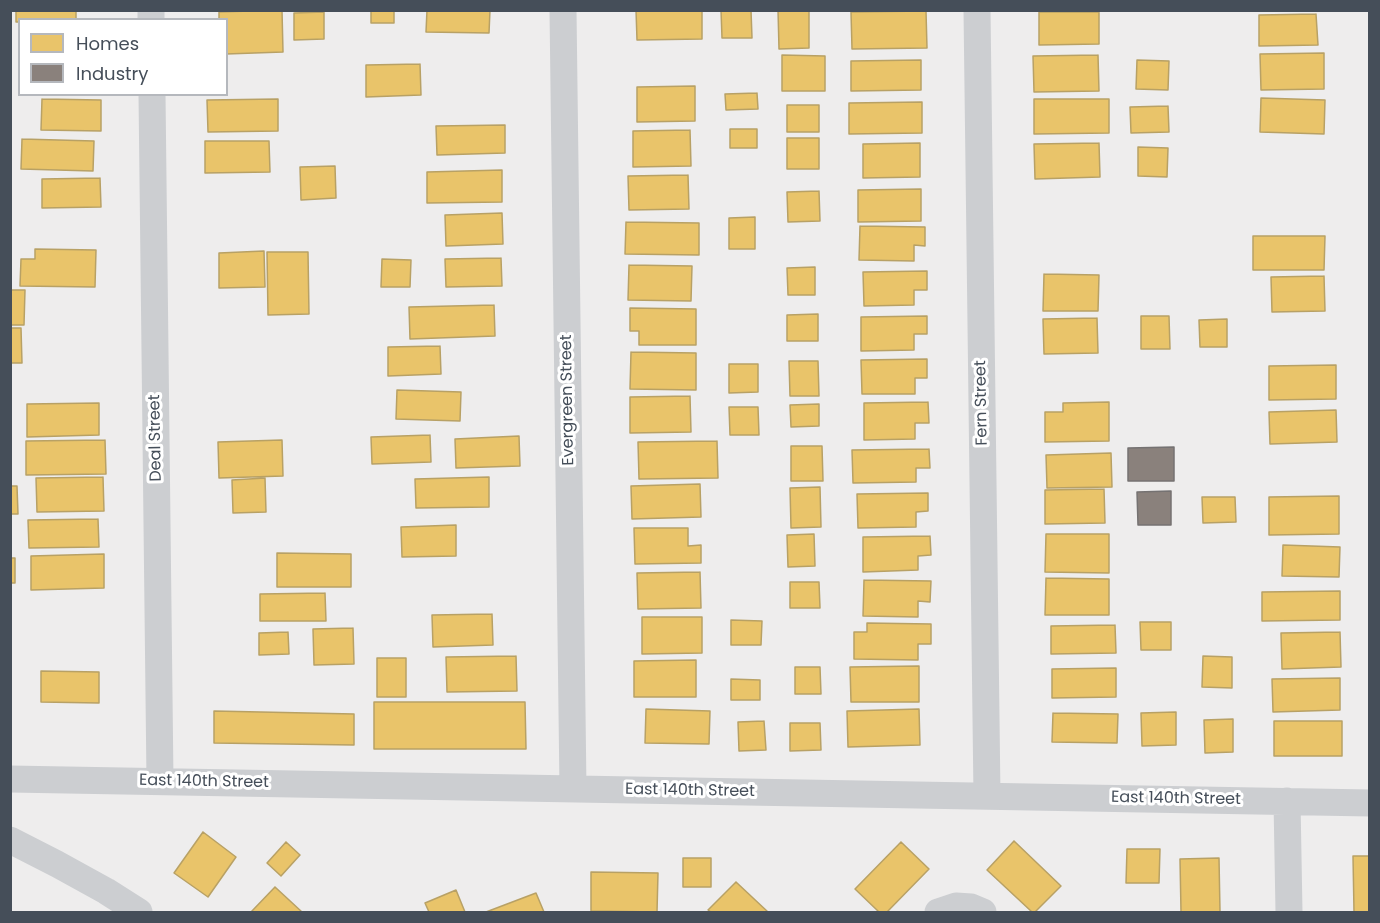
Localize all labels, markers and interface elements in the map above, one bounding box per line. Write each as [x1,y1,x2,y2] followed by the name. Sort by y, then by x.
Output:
[18,18,228,96] legend
[76,31,139,56] text: Homes
[76,61,148,86] text: Industry
[557,334,579,466] street label: Evergreen Street
[972,360,992,446] street label: Fern Street
[146,394,166,482] street label: Deal Street
[139,771,269,793] street label: East 140th Street
[625,780,755,802] street label: East 140th Street
[1111,788,1241,810] street label: East 140th Street

